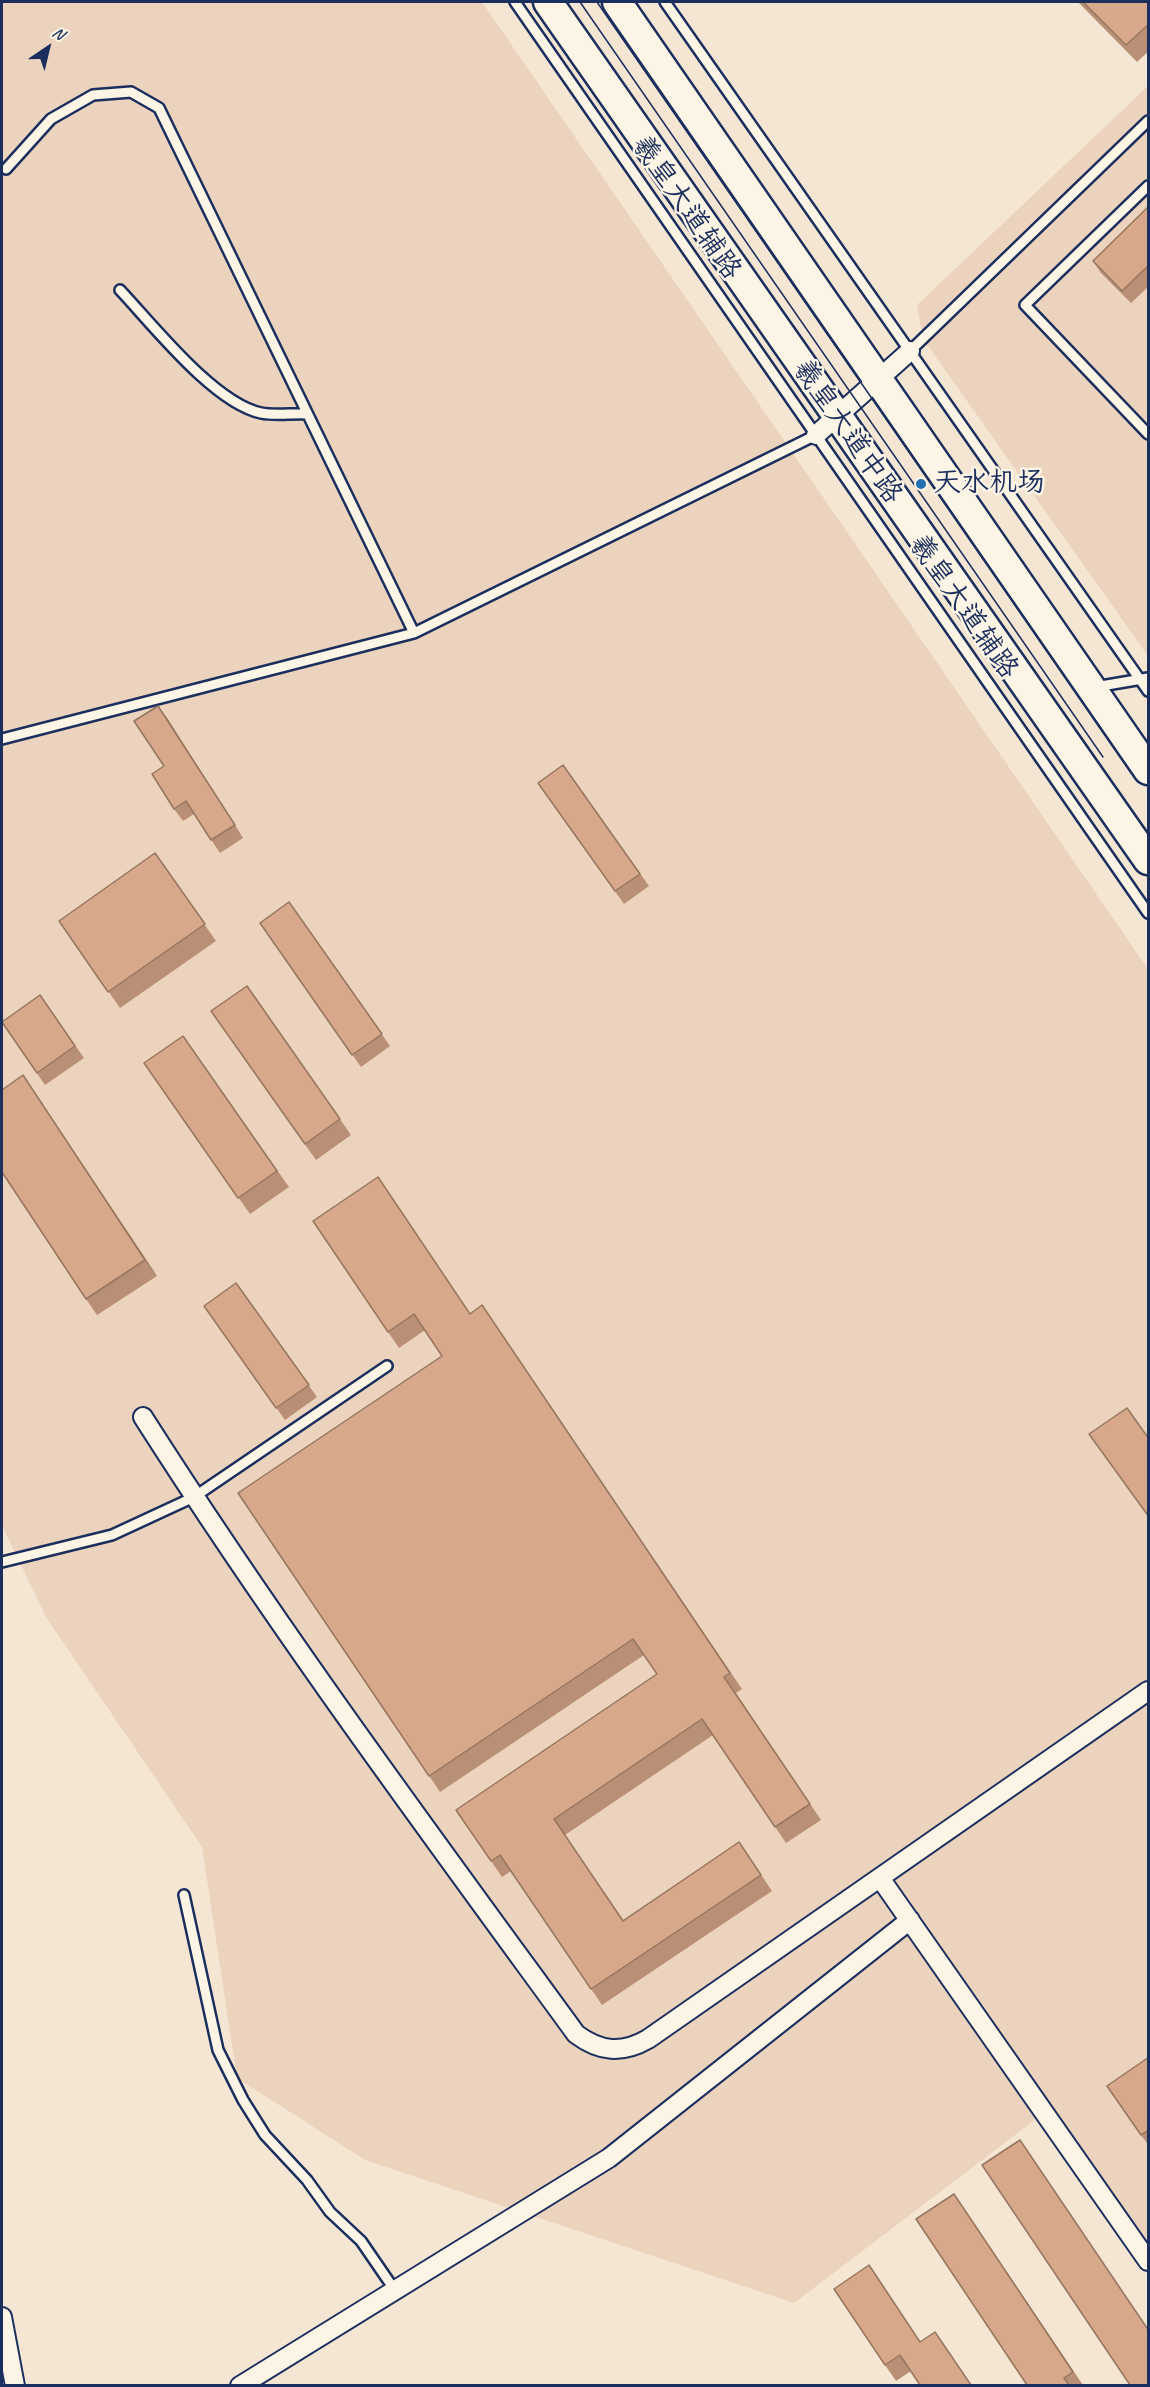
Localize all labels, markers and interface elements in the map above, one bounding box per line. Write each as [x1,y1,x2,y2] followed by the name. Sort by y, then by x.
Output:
[18,18,78,78] north arrow
[49,22,68,44] text: N
[624,130,748,286] street label: 羲皇大道辅路
[785,354,909,510] street label: 羲皇大道中路
[933,467,1045,501] place label: 天水机场
[914,477,928,491] marker: 天水机场
[901,529,1025,685] street label: 羲皇大道辅路

